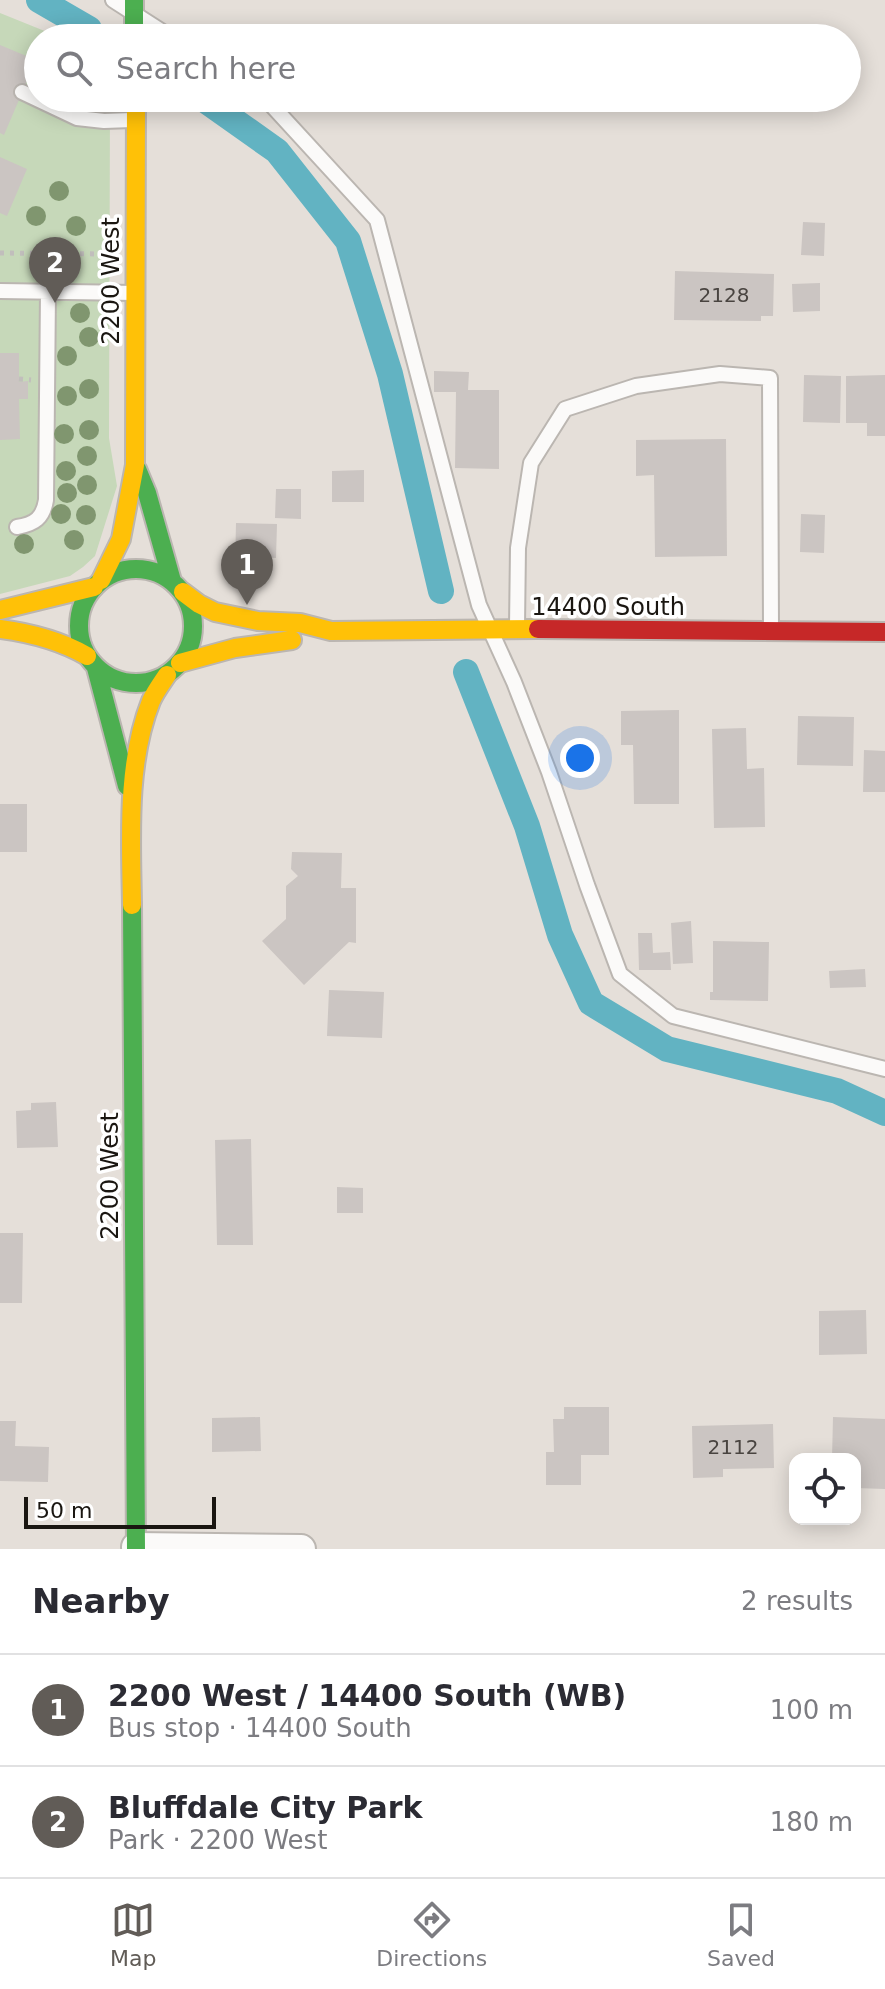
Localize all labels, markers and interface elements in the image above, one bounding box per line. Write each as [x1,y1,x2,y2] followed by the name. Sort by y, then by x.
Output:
[24,24,861,112] search box
[52,46,96,90] icon: search
[116,51,296,86] text: Search here
[97,217,125,345] street label: 2200 West
[29,237,81,303] pin: 2
[699,283,749,307] house number: 2128
[221,539,273,605] pin: 1
[531,593,685,621] street label: 14400 South
[560,738,600,778] your location
[96,1112,124,1240] street label: 2200 West
[708,1435,758,1459] house number: 2112
[789,1453,861,1525] map controls
[789,1453,861,1525] button: locate
[24,1493,216,1529] scale bar
[36,1498,92,1523] text: 50 m
[32,1581,170,1621] text: Nearby
[741,1586,853,1616] text: 2 results
[108,1678,626,1713] text: 2200 West / 14400 South (WB)
[49,1695,67,1725] text: 1
[770,1695,853,1725] text: 100 m
[108,1713,412,1743] text: Bus stop · 14400 South
[108,1790,422,1825] text: Bluffdale City Park
[49,1807,67,1837] text: 2
[770,1807,853,1837] text: 180 m
[108,1825,327,1855] text: Park · 2200 West
[110,1898,156,1971] tab: Map
[376,1898,487,1971] tab: Directions
[707,1898,775,1971] tab: Saved

